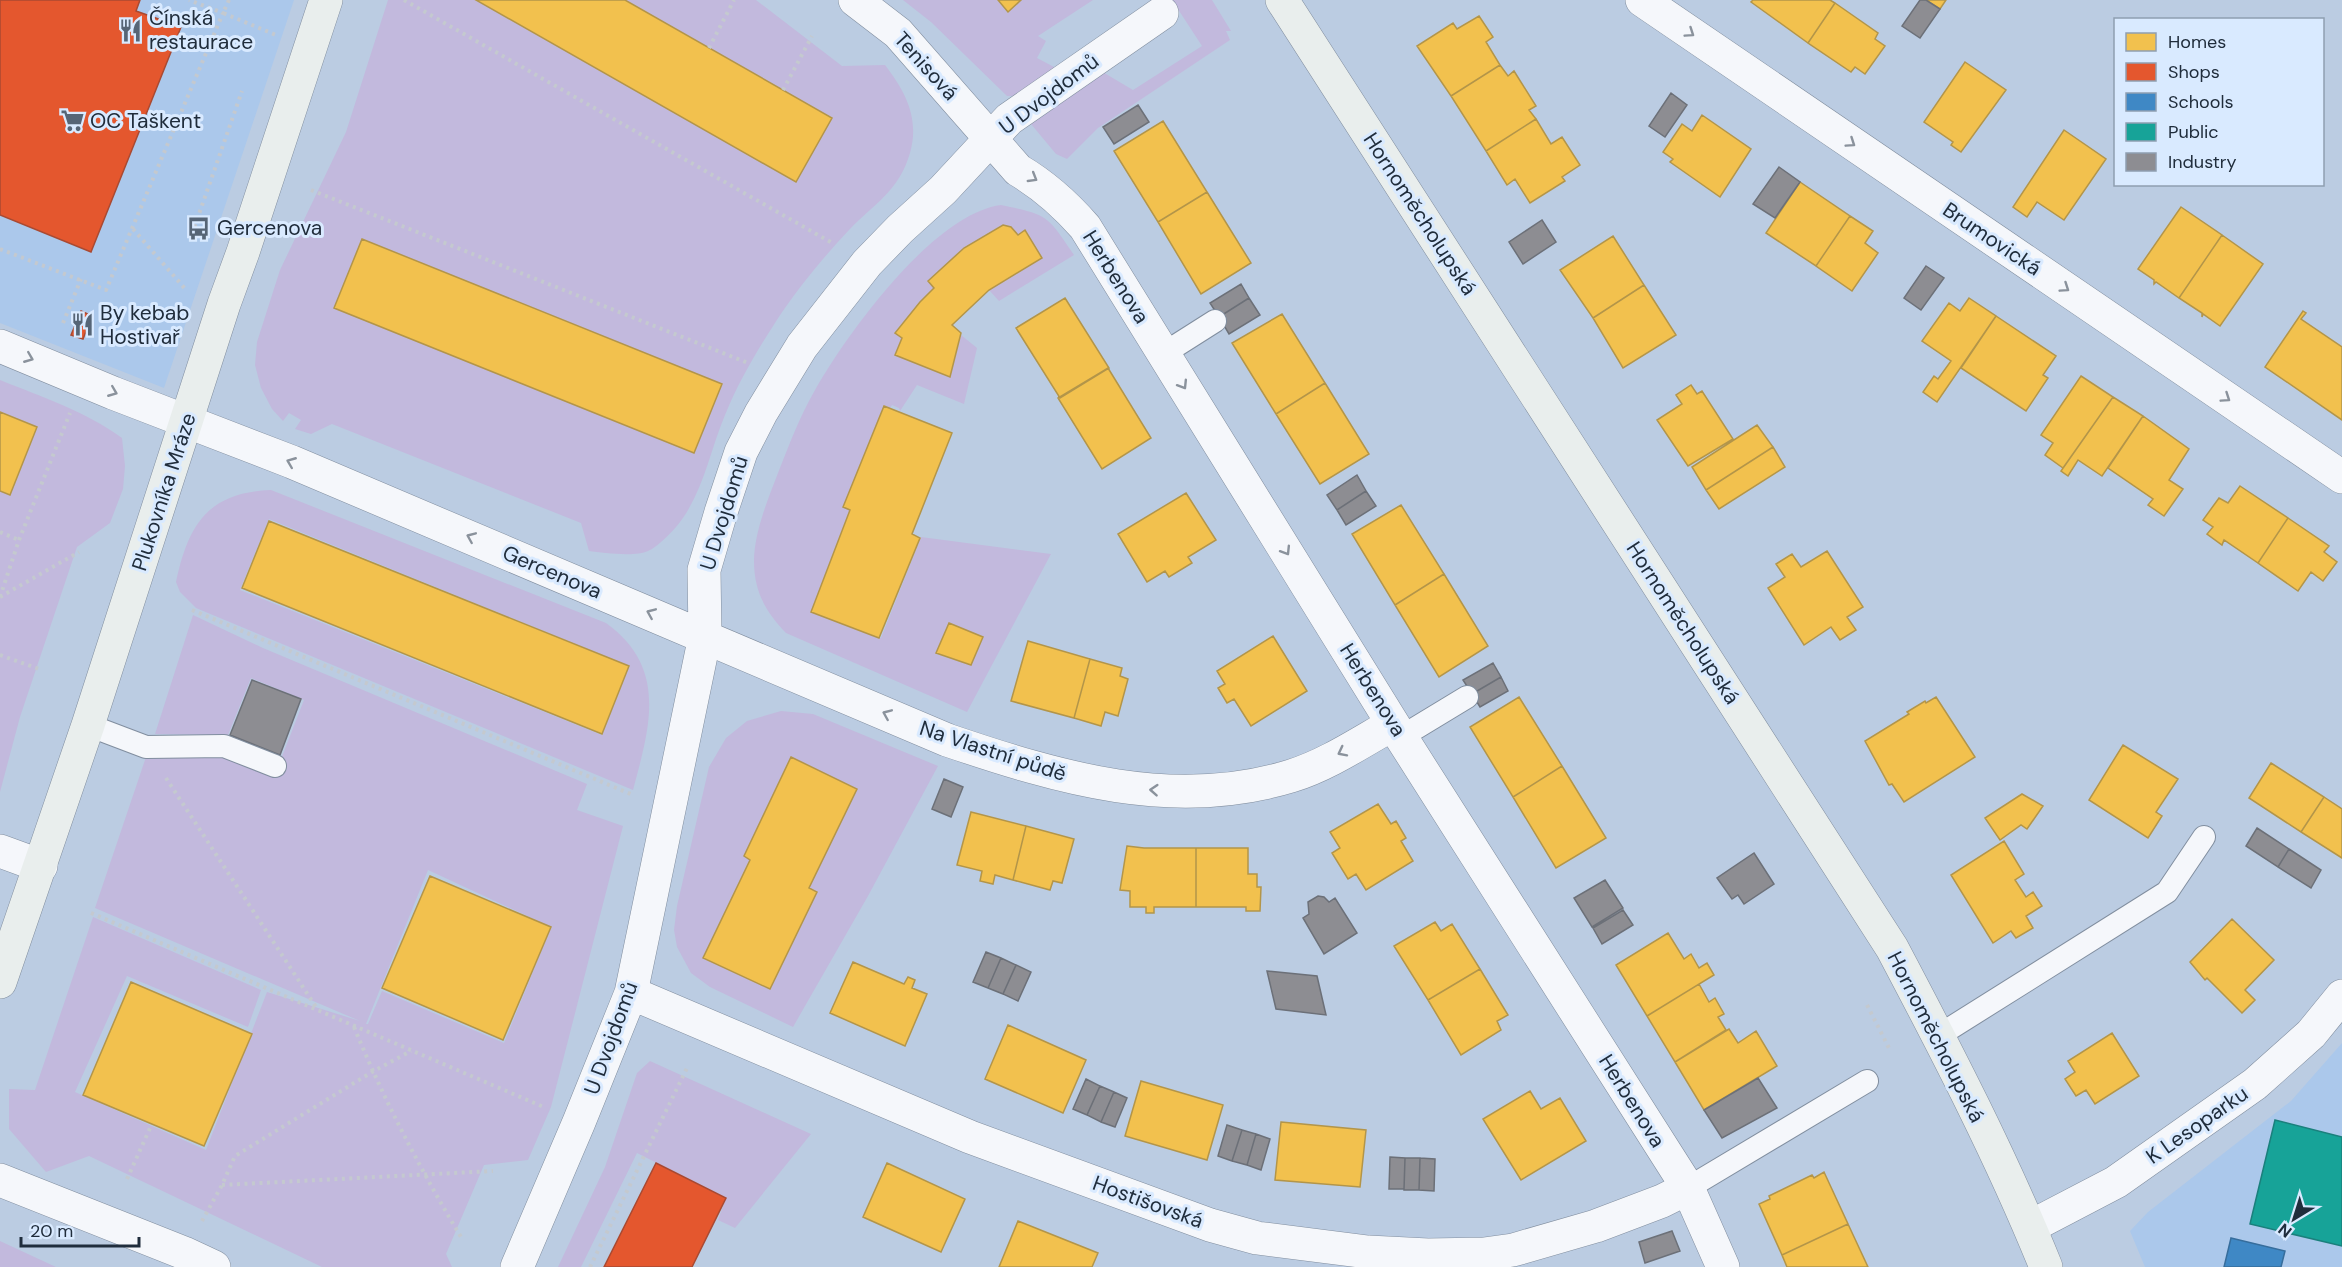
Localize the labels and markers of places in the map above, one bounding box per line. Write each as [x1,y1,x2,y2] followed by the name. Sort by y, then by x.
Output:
[149,4,253,56] place label: Čínská restaurace
[118,17,144,43] restaurant icon: Čínská restaurace
[90,107,201,135] place label: OC Taškent
[59,108,85,134] supermarket icon: OC Taškent
[217,214,322,242] place label: Gercenova
[186,215,212,241] bus stop icon: Gercenova
[100,299,189,351] place label: By kebab Hostivař
[69,312,95,338] restaurant icon: By kebab Hostivař

